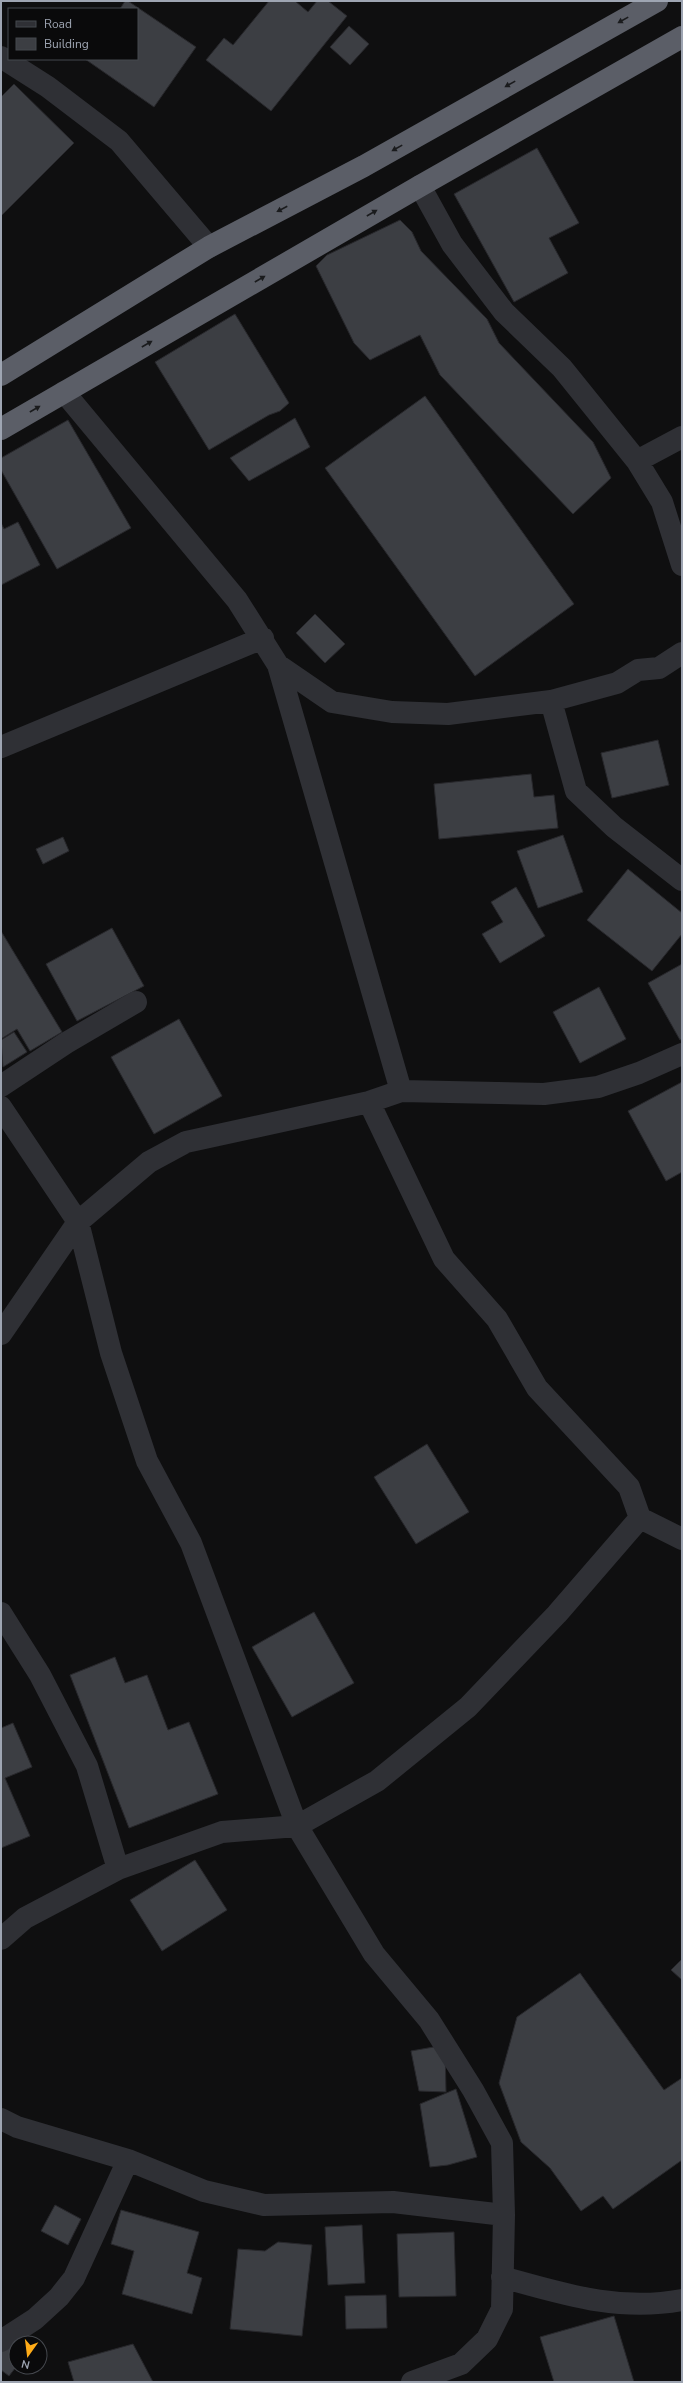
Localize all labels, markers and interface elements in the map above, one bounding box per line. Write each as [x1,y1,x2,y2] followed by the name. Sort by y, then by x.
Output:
[8,8,138,60] legend
[44,16,72,32] text: Road
[617,17,629,24] one-way arrow
[44,36,89,52] text: Building
[504,80,516,87] one-way arrow
[391,144,403,151] one-way arrow
[276,206,288,212] one-way arrow
[366,210,378,217] one-way arrow
[254,275,266,282] one-way arrow
[141,340,153,347] one-way arrow
[29,406,41,413] one-way arrow
[8,2335,48,2375] north arrow
[20,2356,32,2372] text: N

